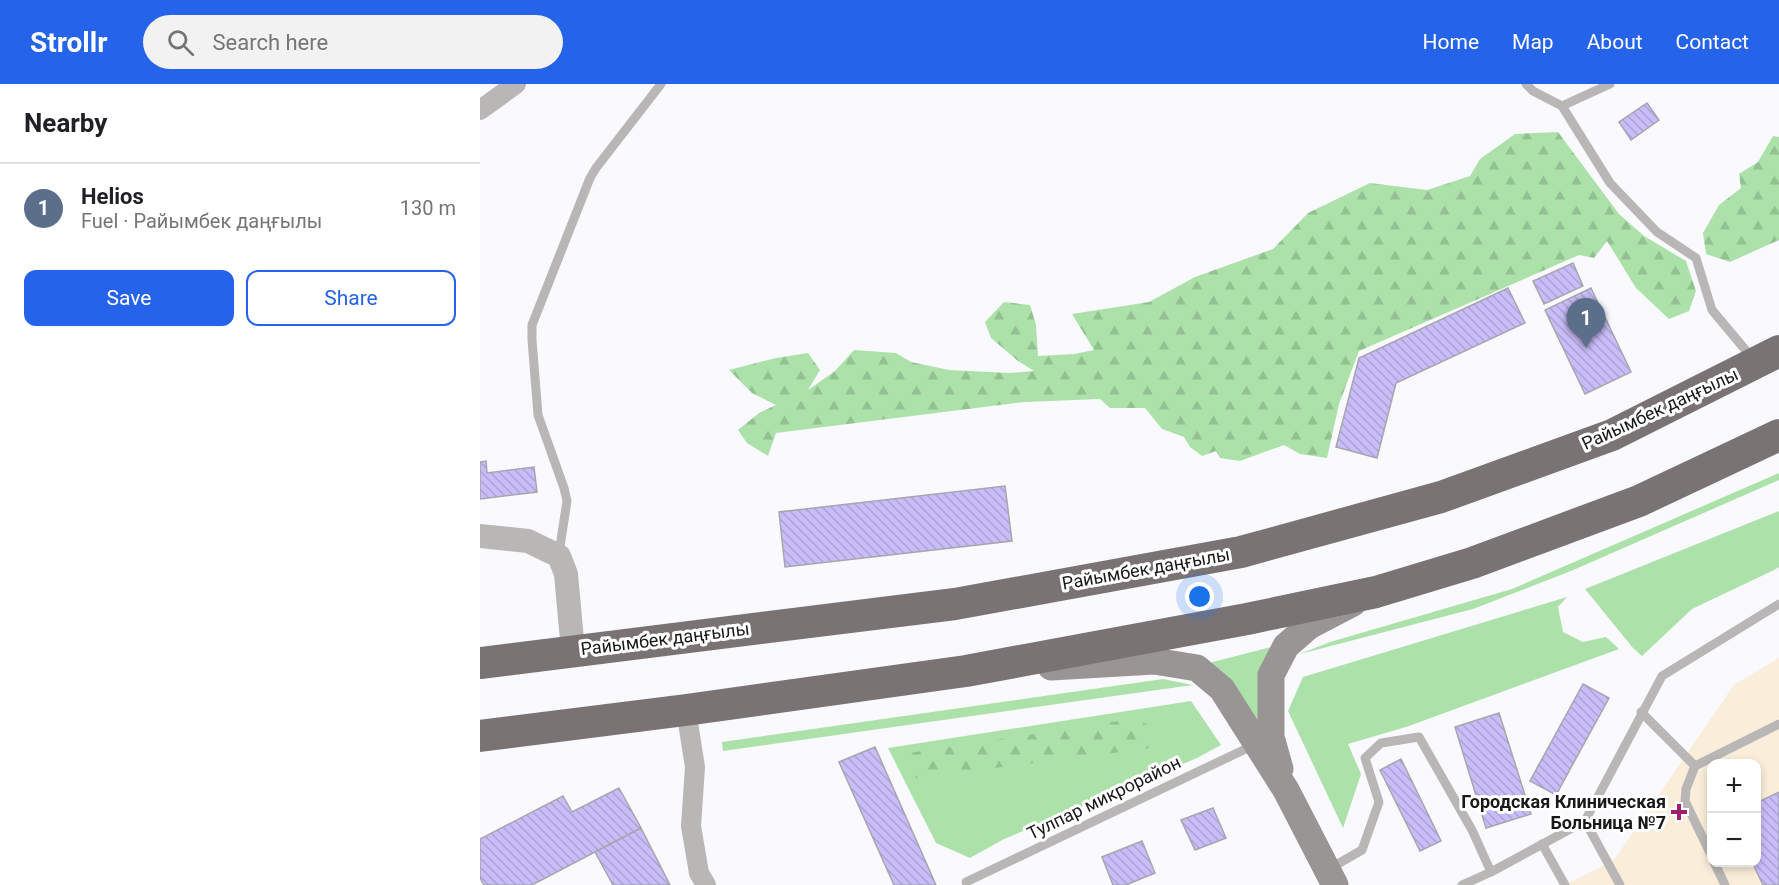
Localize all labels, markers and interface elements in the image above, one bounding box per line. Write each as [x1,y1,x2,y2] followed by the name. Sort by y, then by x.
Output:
[143,15,563,69] search box
[30,26,107,59] text: Strollr
[164,26,197,59] icon: search
[212,30,328,55] text: Search here
[1423,30,1479,54] text: Home
[1512,30,1554,54] text: Map
[1587,30,1643,54] text: About
[1676,30,1749,54] text: Contact
[24,108,107,138] text: Nearby
[81,184,144,209] text: Helios
[38,196,49,220] text: 1
[400,196,456,220] text: 130 m
[81,209,322,233] text: Fuel · Райымбек даңғылы
[24,270,234,326] button: Save
[246,270,456,326] button: Share
[1566,298,1606,348] pin: 1
[1578,363,1741,454] street label: Райымбек даңғылы
[1060,543,1231,594] street label: Райымбек даңғылы
[1185,582,1214,611] your location
[579,618,751,659] street label: Райымбек даңғылы
[1024,751,1184,844] street label: Тулпар микрорайон
[1707,759,1761,867] map controls
[1707,759,1761,813] button: +
[1461,791,1666,833] place label: Городская Клиническая Больница №7
[1670,803,1688,821] marker: Городская Клиническая Больница №7
[1707,813,1761,867] button: −

